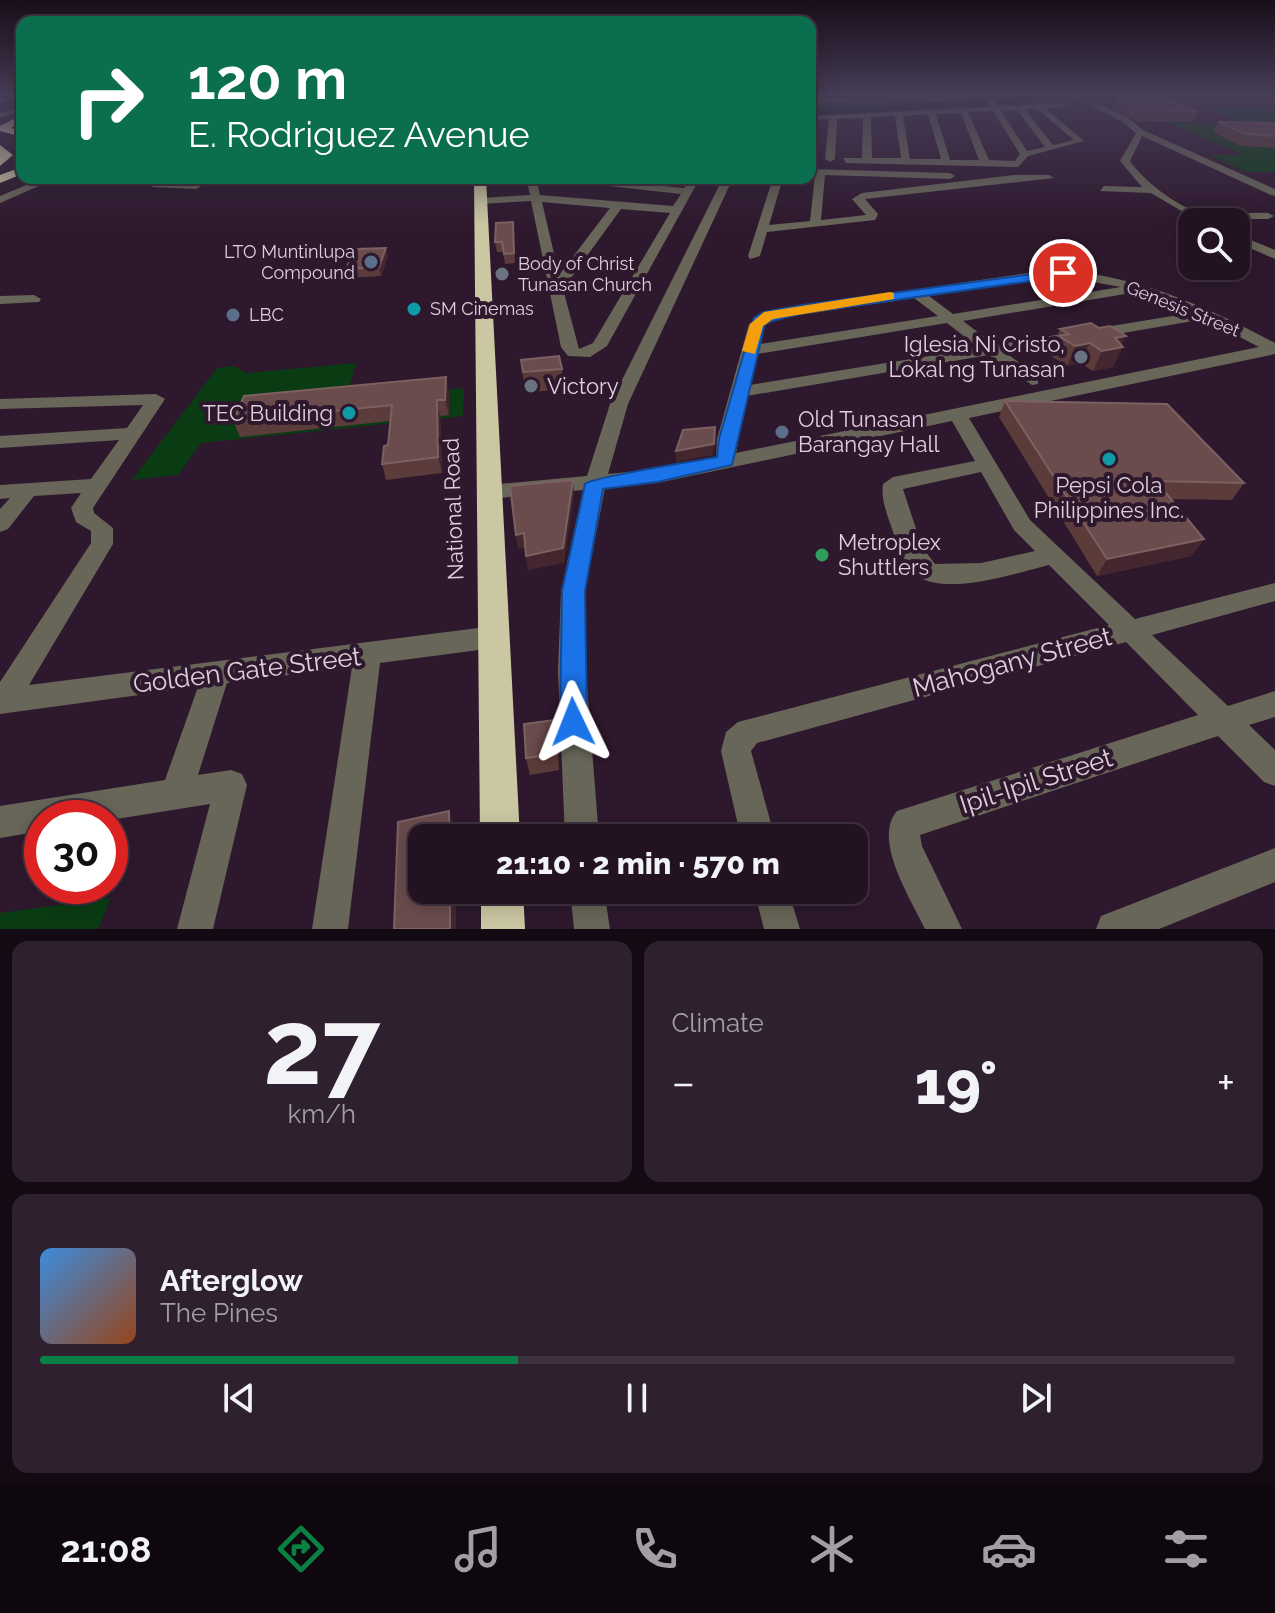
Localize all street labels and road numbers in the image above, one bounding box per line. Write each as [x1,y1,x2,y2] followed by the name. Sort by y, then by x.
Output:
[1123,276,1243,341] street label: Genesis Street
[438,437,468,581] street label: National Road
[909,621,1115,703] street label: Mahogany Street
[131,641,363,699] street label: Golden Gate Street
[956,742,1116,820] street label: Ipil-Ipil Street

